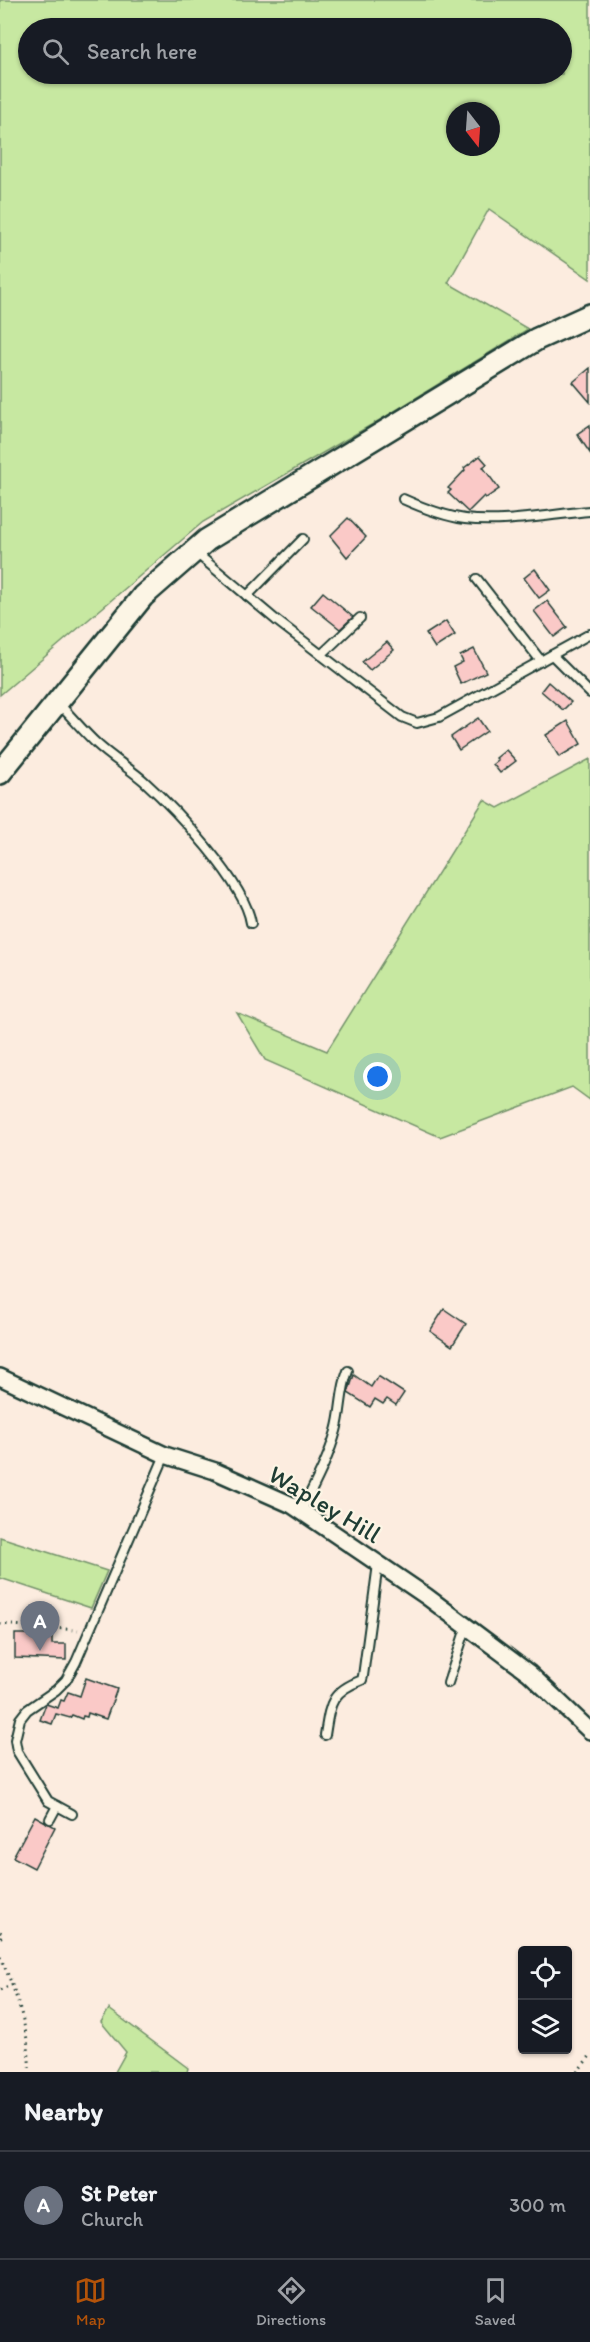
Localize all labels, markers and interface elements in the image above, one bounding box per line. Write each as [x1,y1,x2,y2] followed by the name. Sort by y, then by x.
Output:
[18,18,572,84] search box
[39,35,72,68] icon: search
[87,38,197,65] text: Search here
[446,102,500,156] north arrow
[363,1062,392,1091] your location
[263,1458,387,1550] street label: Wapley Hill
[20,1602,60,1651] pin: A
[518,1946,572,2054] map controls
[518,1946,572,2000] button: locate
[518,2000,572,2054] button: layers
[24,2095,103,2127] text: Nearby
[81,2180,157,2207] text: St Peter
[37,2193,50,2217] text: A
[509,2193,566,2217] text: 300 m
[81,2207,143,2231] text: Church
[74,2274,107,2329] tab: Map
[256,2274,326,2329] tab: Directions
[475,2274,516,2329] tab: Saved

